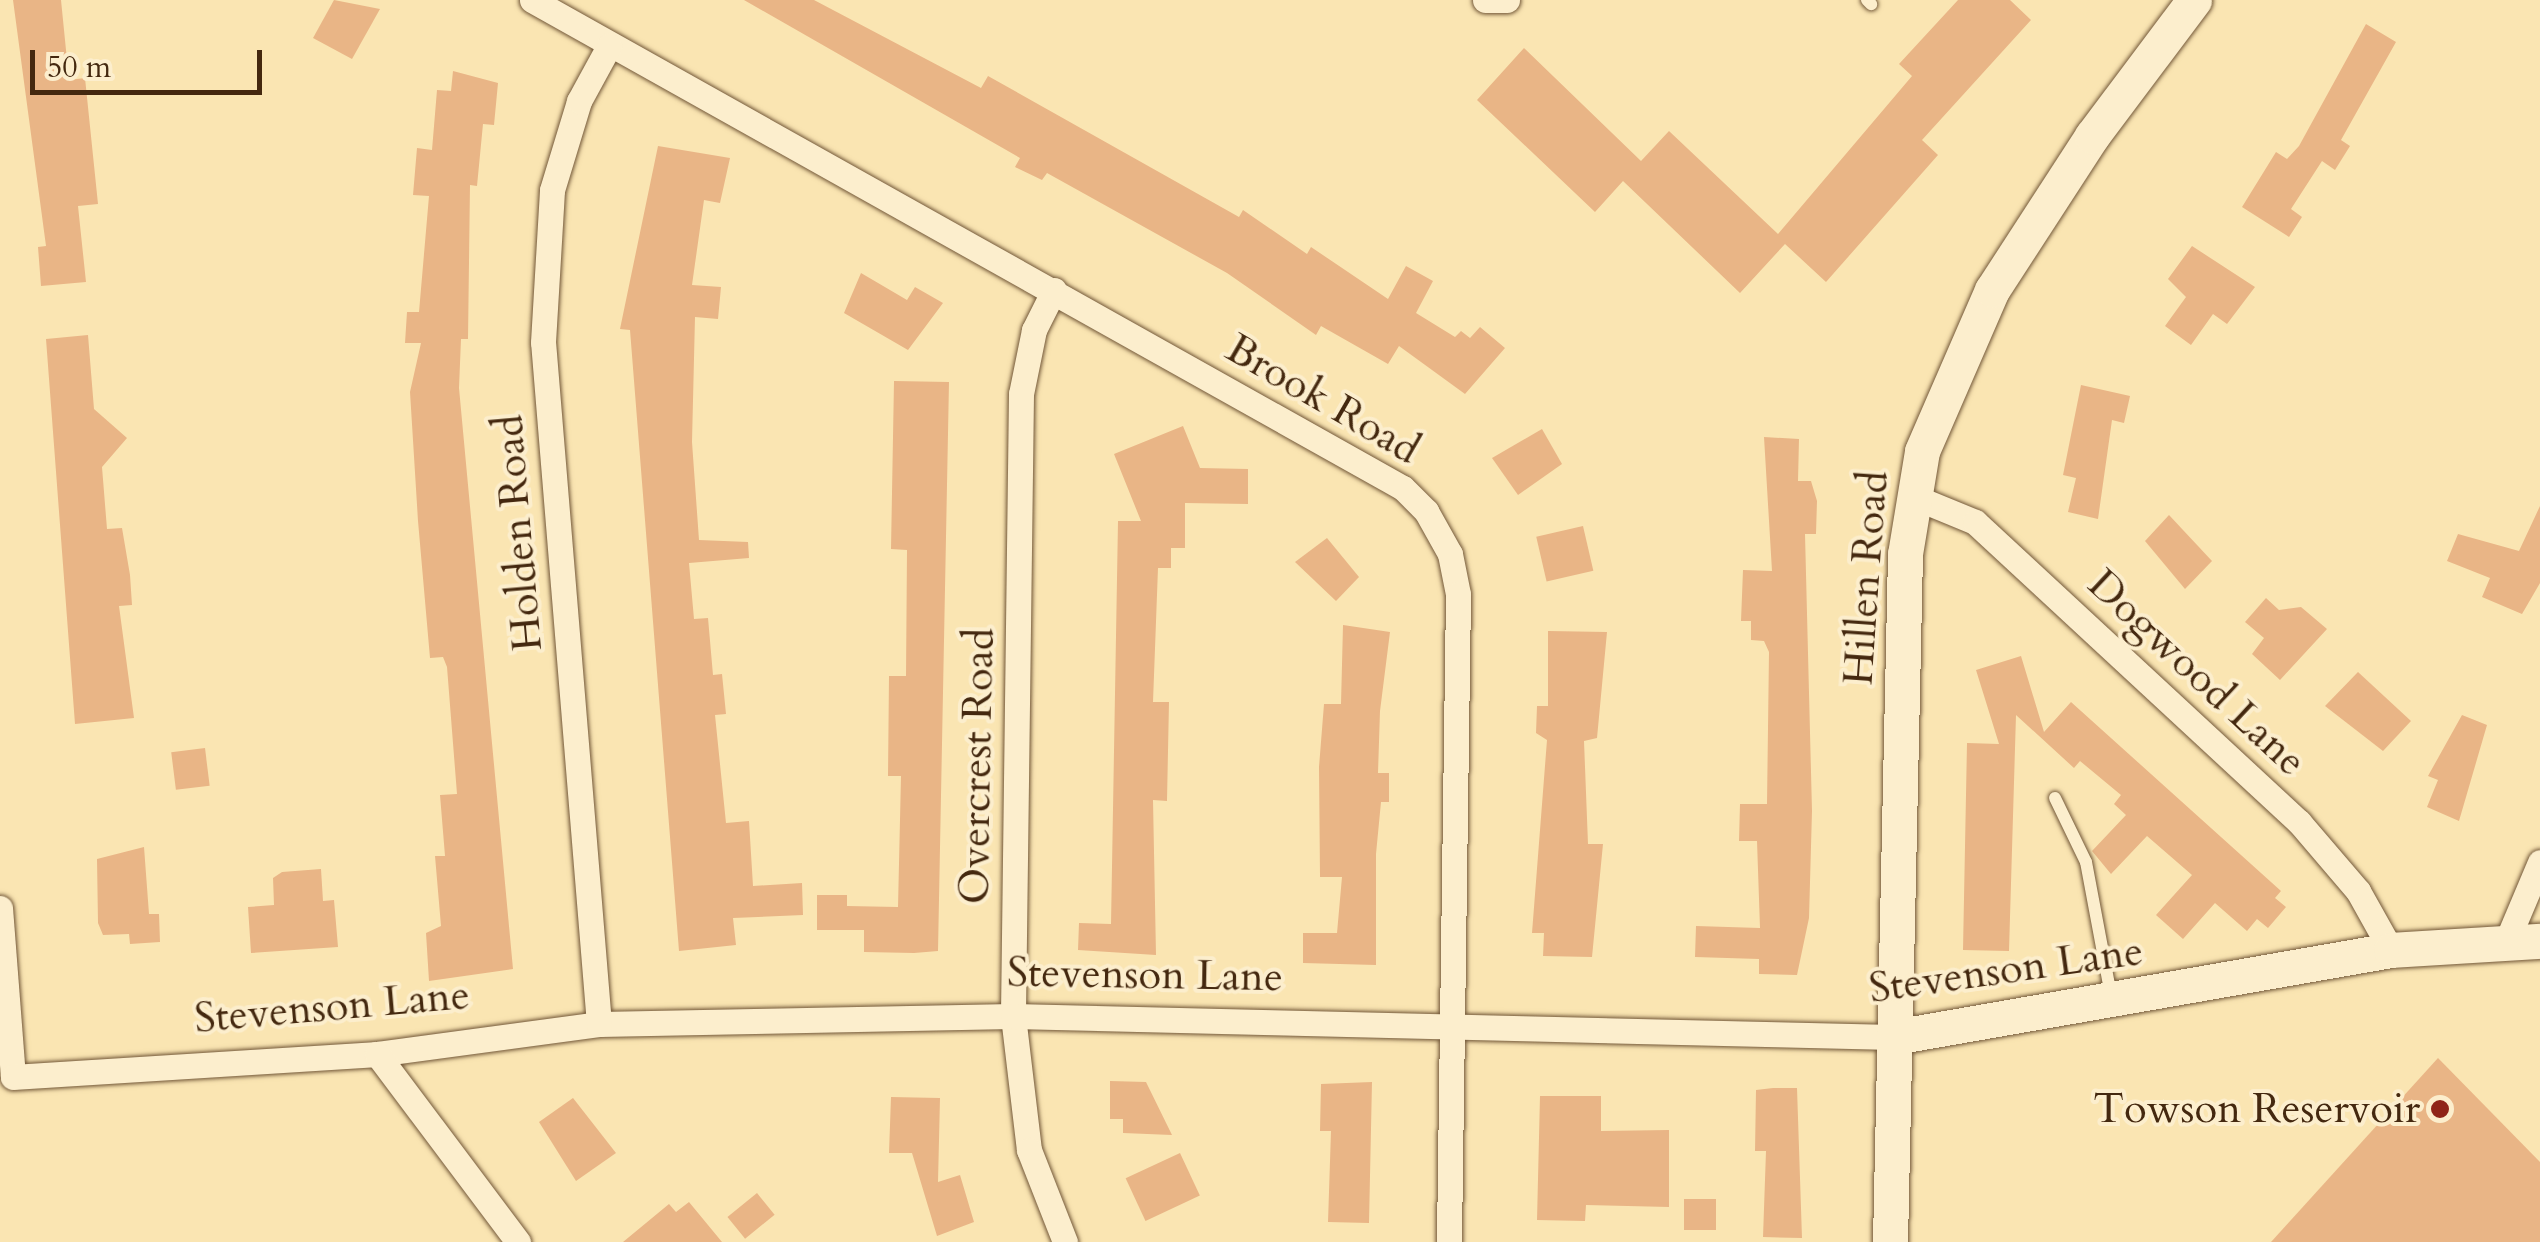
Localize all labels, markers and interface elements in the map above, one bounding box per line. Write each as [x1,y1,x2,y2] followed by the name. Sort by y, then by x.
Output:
[35,30,268,92] scale bar
[47,47,111,88] text: 50 m
[1217,323,1429,475] street label: Brook Road
[483,413,553,653] street label: Holden Road
[1833,469,1899,687] street label: Hillen Road
[2078,559,2316,787] street label: Dogwood Lane
[949,627,1005,905] street label: Overcrest Road
[1866,926,2146,1014] street label: Stevenson Lane
[1007,947,1283,1003] street label: Stevenson Lane
[192,970,472,1044] street label: Stevenson Lane
[2093,1084,2420,1134] place label: Towson Reservoir
[2429,1098,2451,1120] marker: Towson Reservoir

